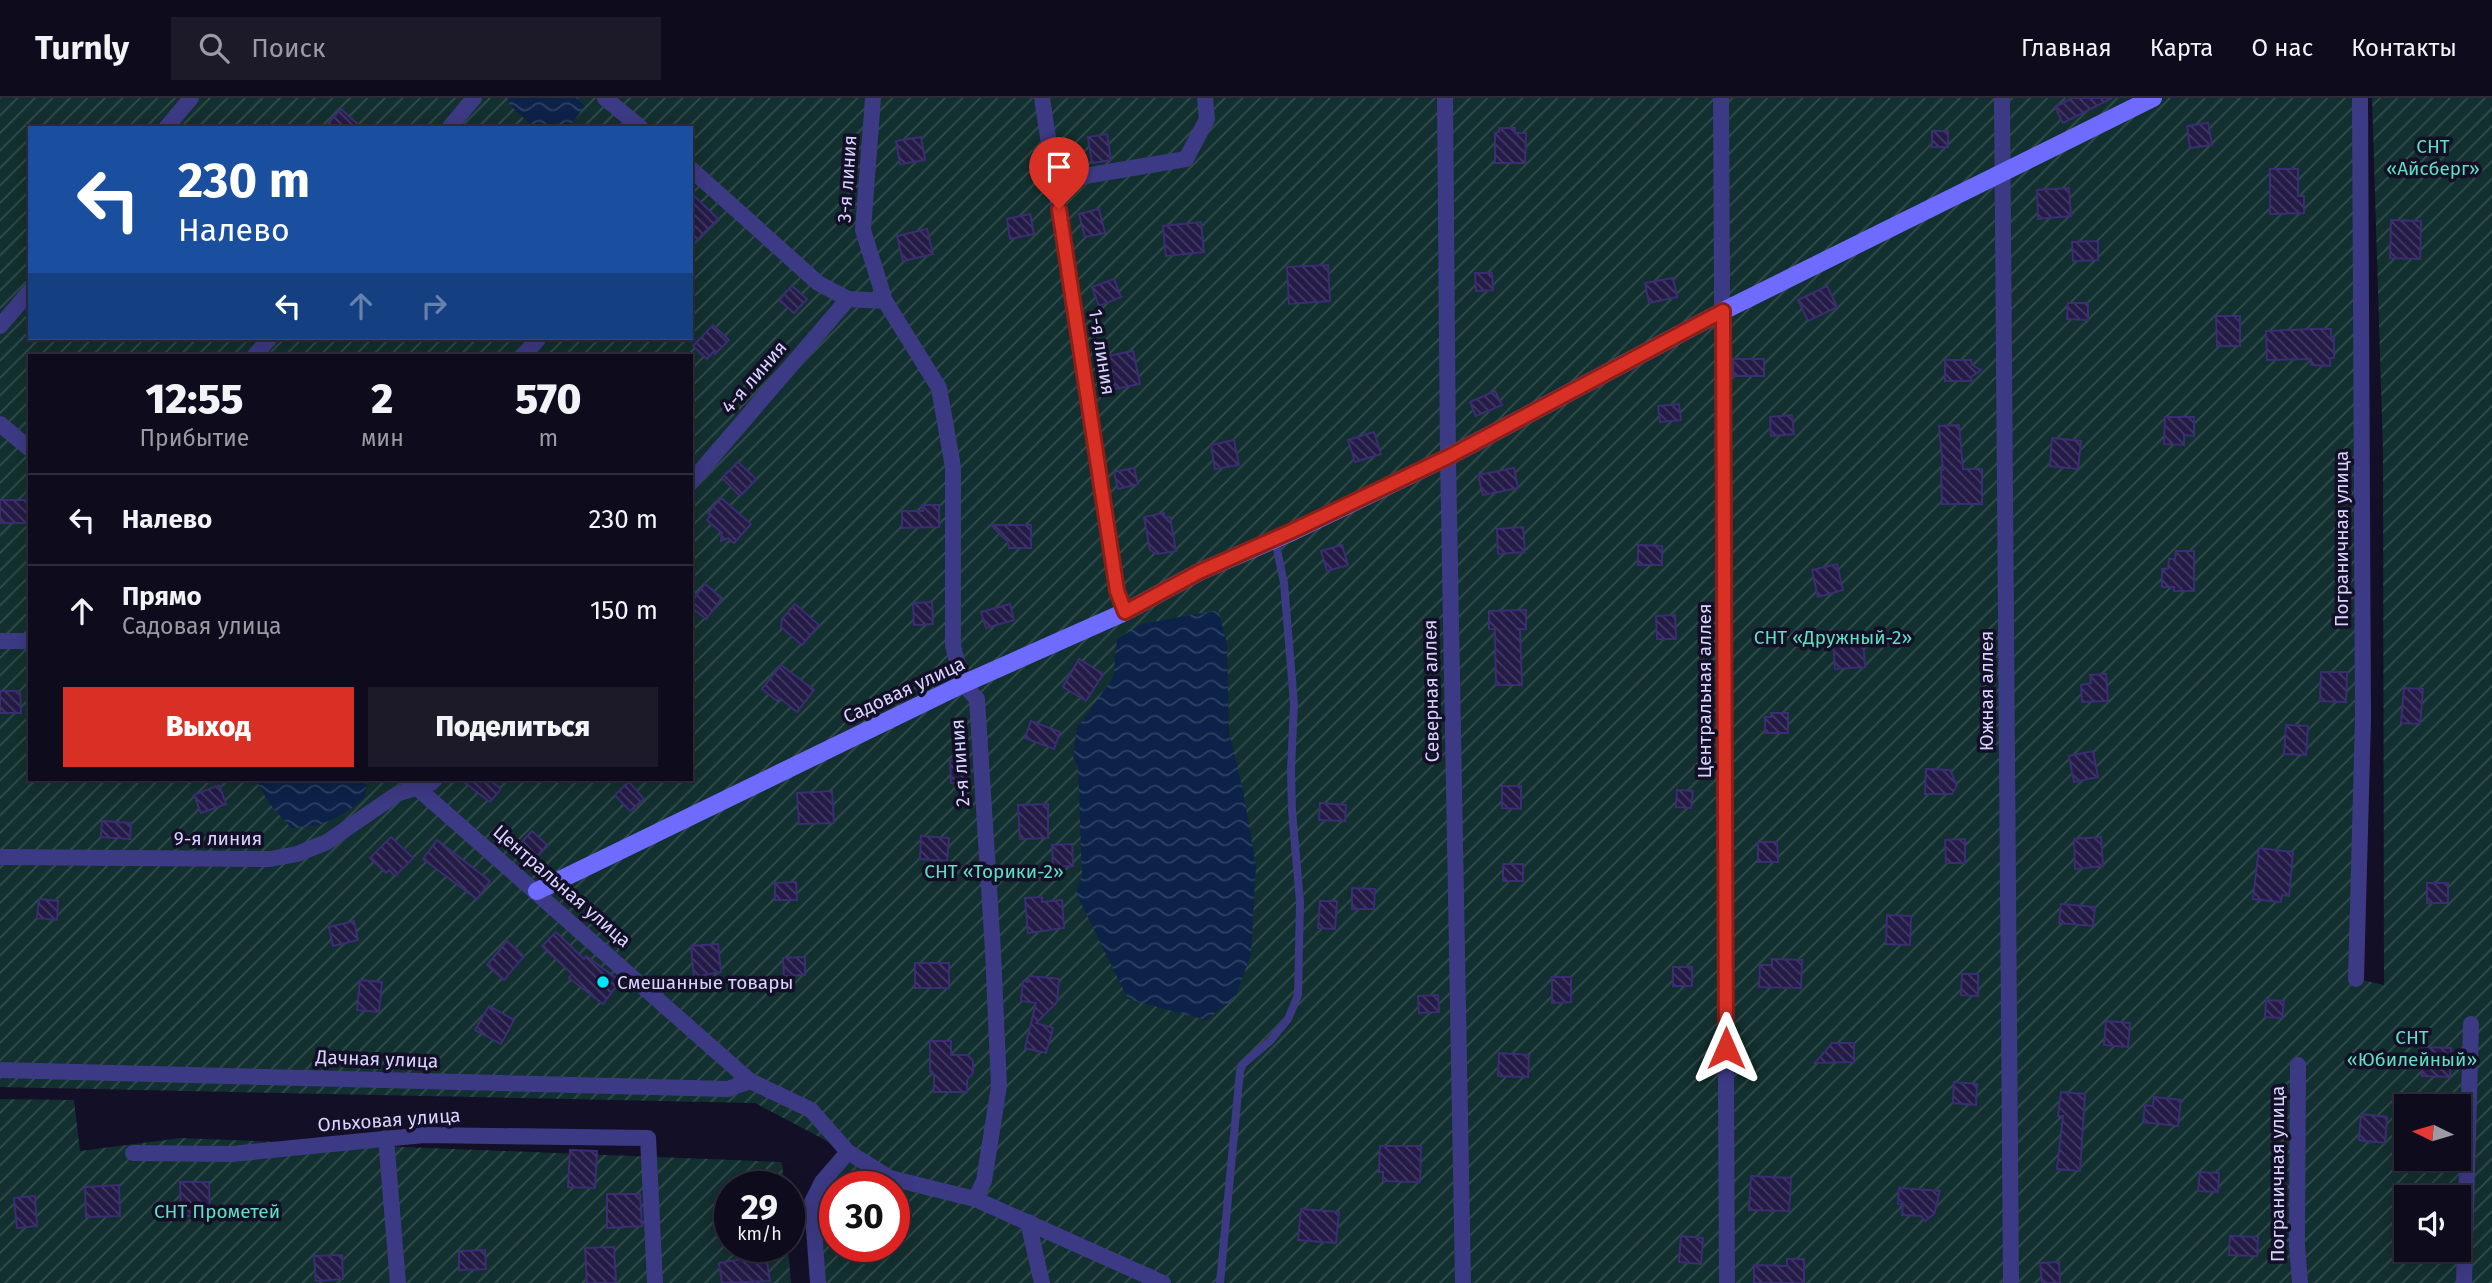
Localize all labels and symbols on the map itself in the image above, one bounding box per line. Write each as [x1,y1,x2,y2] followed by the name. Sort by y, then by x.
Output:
[832,134,862,224] street label: 3-я линия
[2386,135,2480,180] park label: СНТ «Айсберг»
[1029,137,1089,209] pin
[1084,307,1120,397] street label: 1-я линия
[716,336,792,418] street label: 4-я линия
[2330,451,2353,627] street label: Пограничная улица
[1693,604,1716,778] street label: Центральная аллея
[1418,619,1444,763] street label: Северная аллея
[1754,626,1912,649] park label: СНТ «Дружный-2»
[1975,631,1998,751] street label: Южная аллея
[839,652,969,728] street label: Садовая улица
[945,718,975,808] street label: 2-я линия
[488,820,636,952] street label: Центральная улица
[174,827,262,850] street label: 9-я линия
[924,860,1064,883] park label: СНТ «Торики-2»
[617,971,793,994] place label: Смешанные товары
[595,974,611,990] marker: Смешанные товары
[1689,1011,1763,1085] position arrow
[2347,1026,2477,1071] park label: СНТ «Юбилейный»
[314,1045,439,1073] street label: Дачная улица
[2266,1086,2289,1262] street label: Пограничная улица
[2394,1094,2471,1171] north arrow
[317,1104,461,1136] street label: Ольховая улица
[819,1171,910,1262] speed limit sign: 30
[154,1200,280,1223] park label: СНТ Прометей

